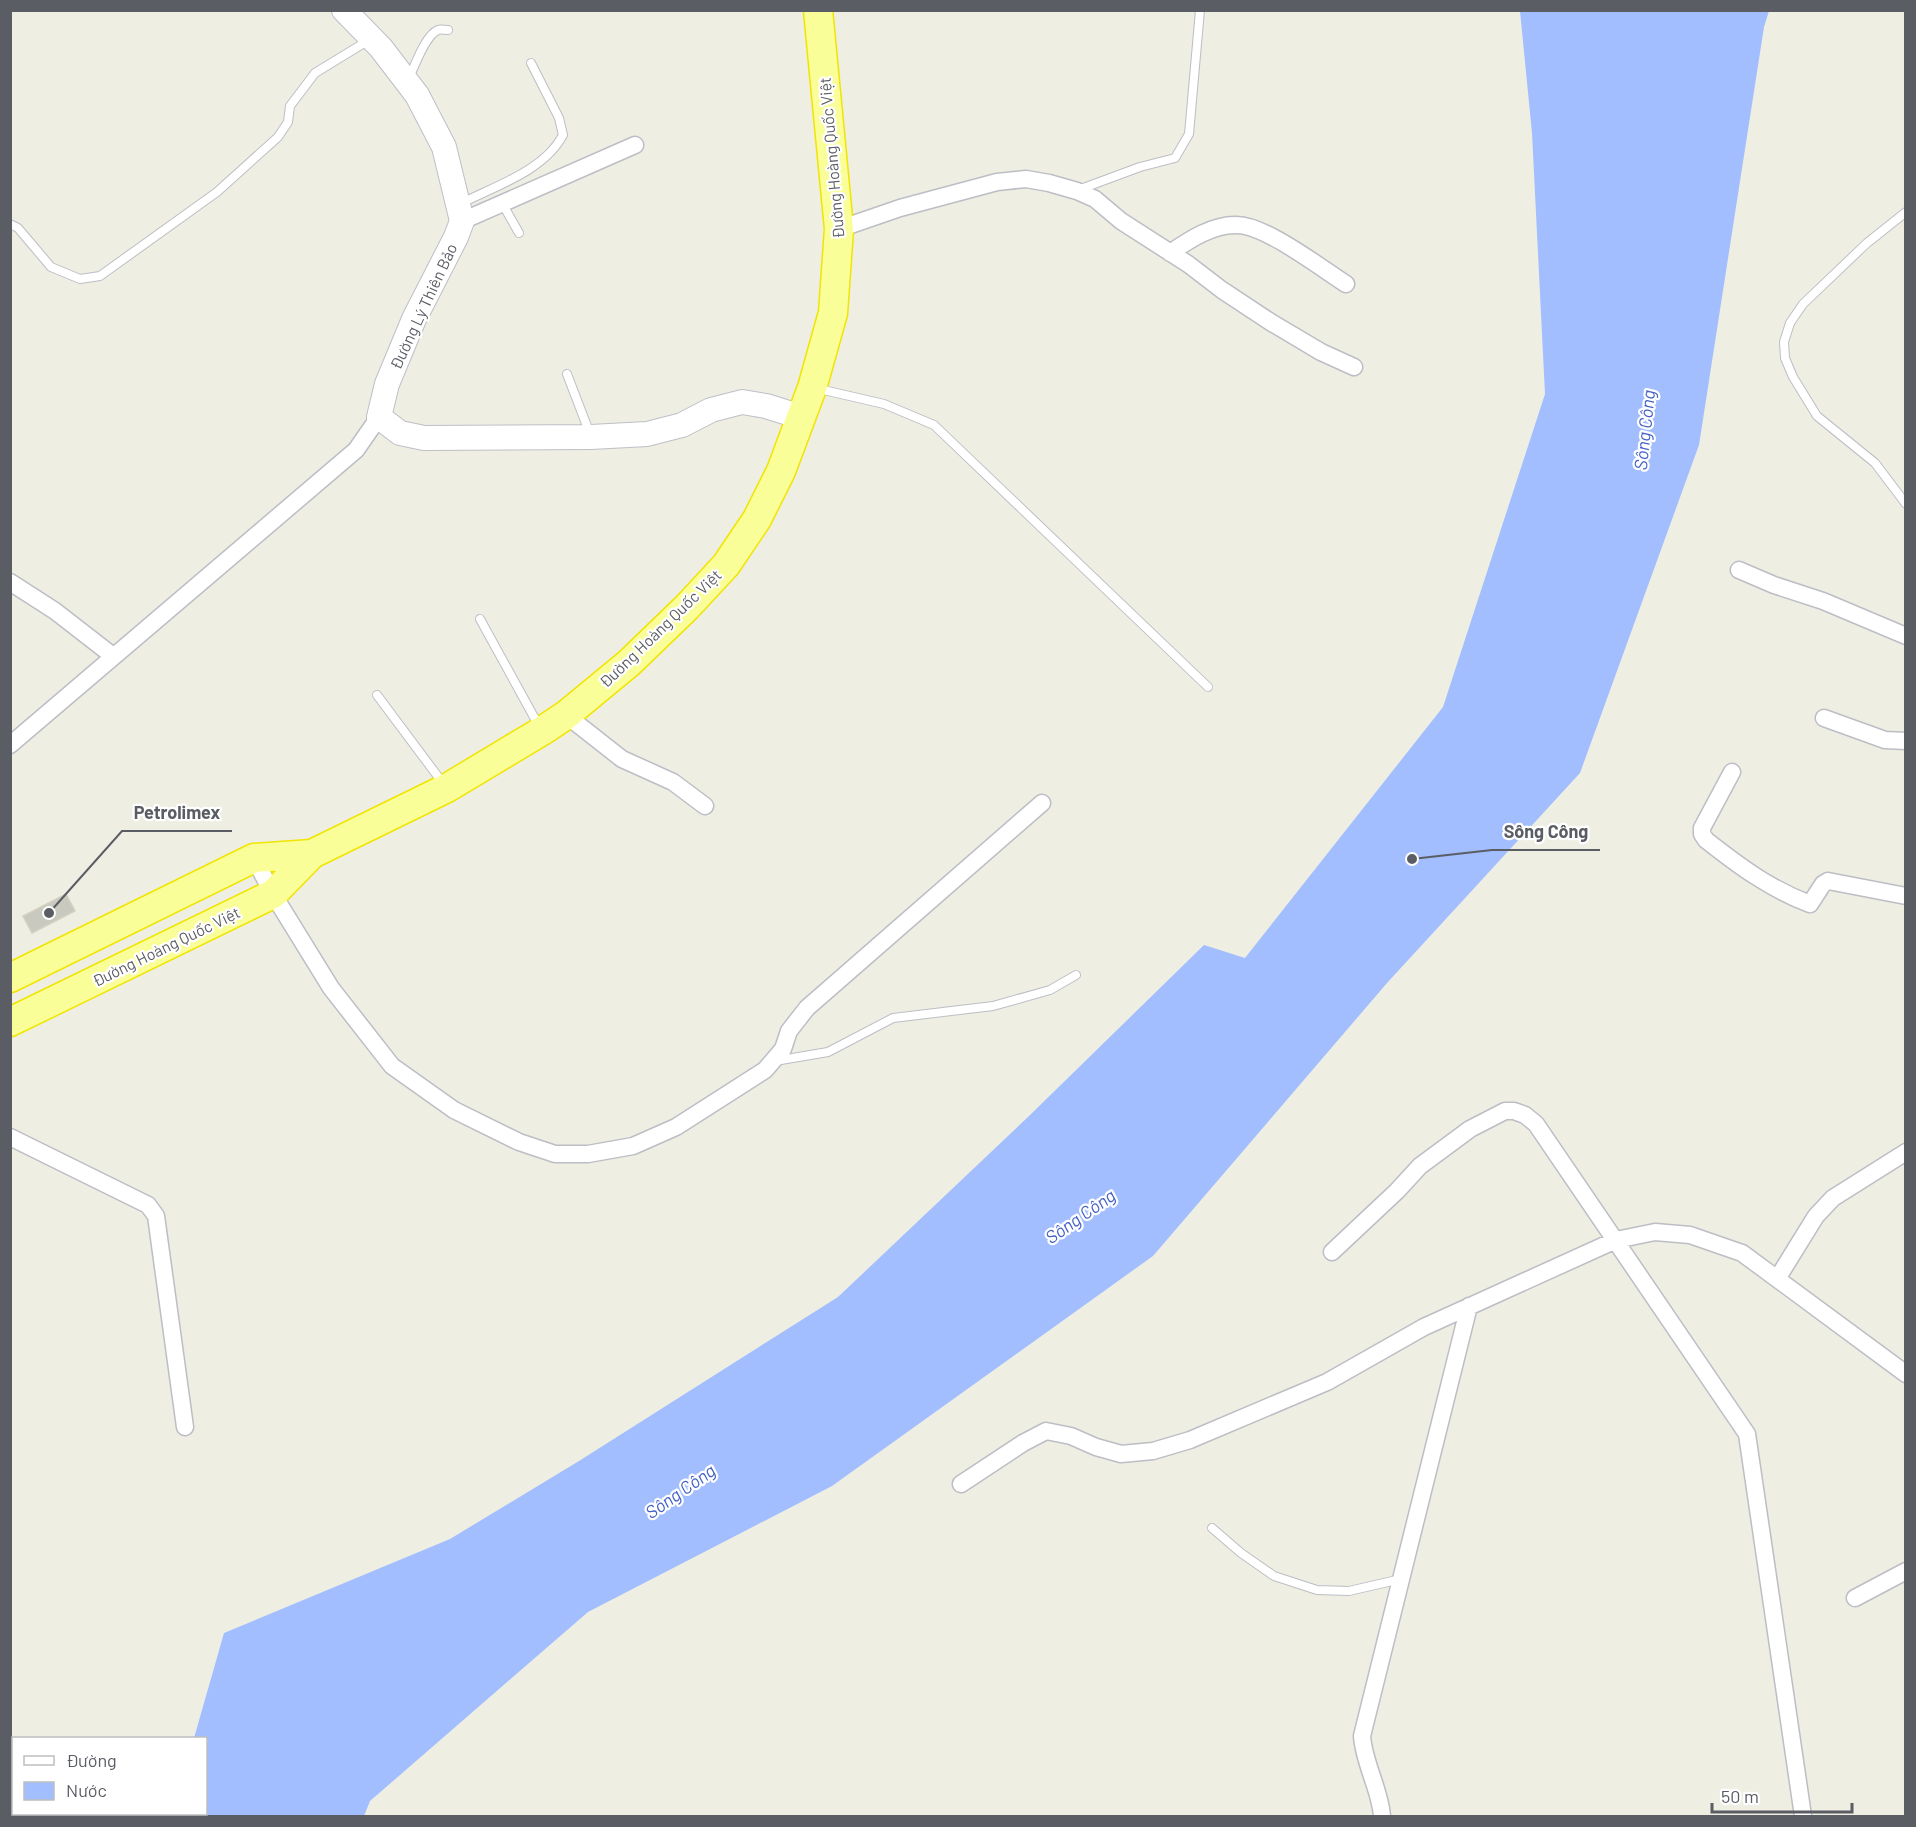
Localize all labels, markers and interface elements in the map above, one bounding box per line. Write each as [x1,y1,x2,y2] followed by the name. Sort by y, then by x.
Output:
[814,77,848,239] street label: Đường Hoàng Quốc Việt
[386,240,460,372] street label: Đường Lý Thiên Bảo
[1629,389,1659,471] water label: Sông Công
[595,565,725,691] street label: Đường Hoàng Quốc Việt
[122,795,232,831] callout: Petrolimex
[134,801,221,823] text: Petrolimex
[1492,814,1600,850] callout: Sông Công
[1504,820,1588,842] text: Sông Công
[89,902,243,990] street label: Đường Hoàng Quốc Việt
[1041,1184,1119,1248] water label: Sông Công
[641,1459,719,1523] water label: Sông Công
[12,1737,207,1815] legend
[66,1749,117,1771] text: Đường
[1712,1776,1852,1814] scale bar
[66,1779,107,1801] text: Nước
[1721,1785,1759,1807] text: 50 m

